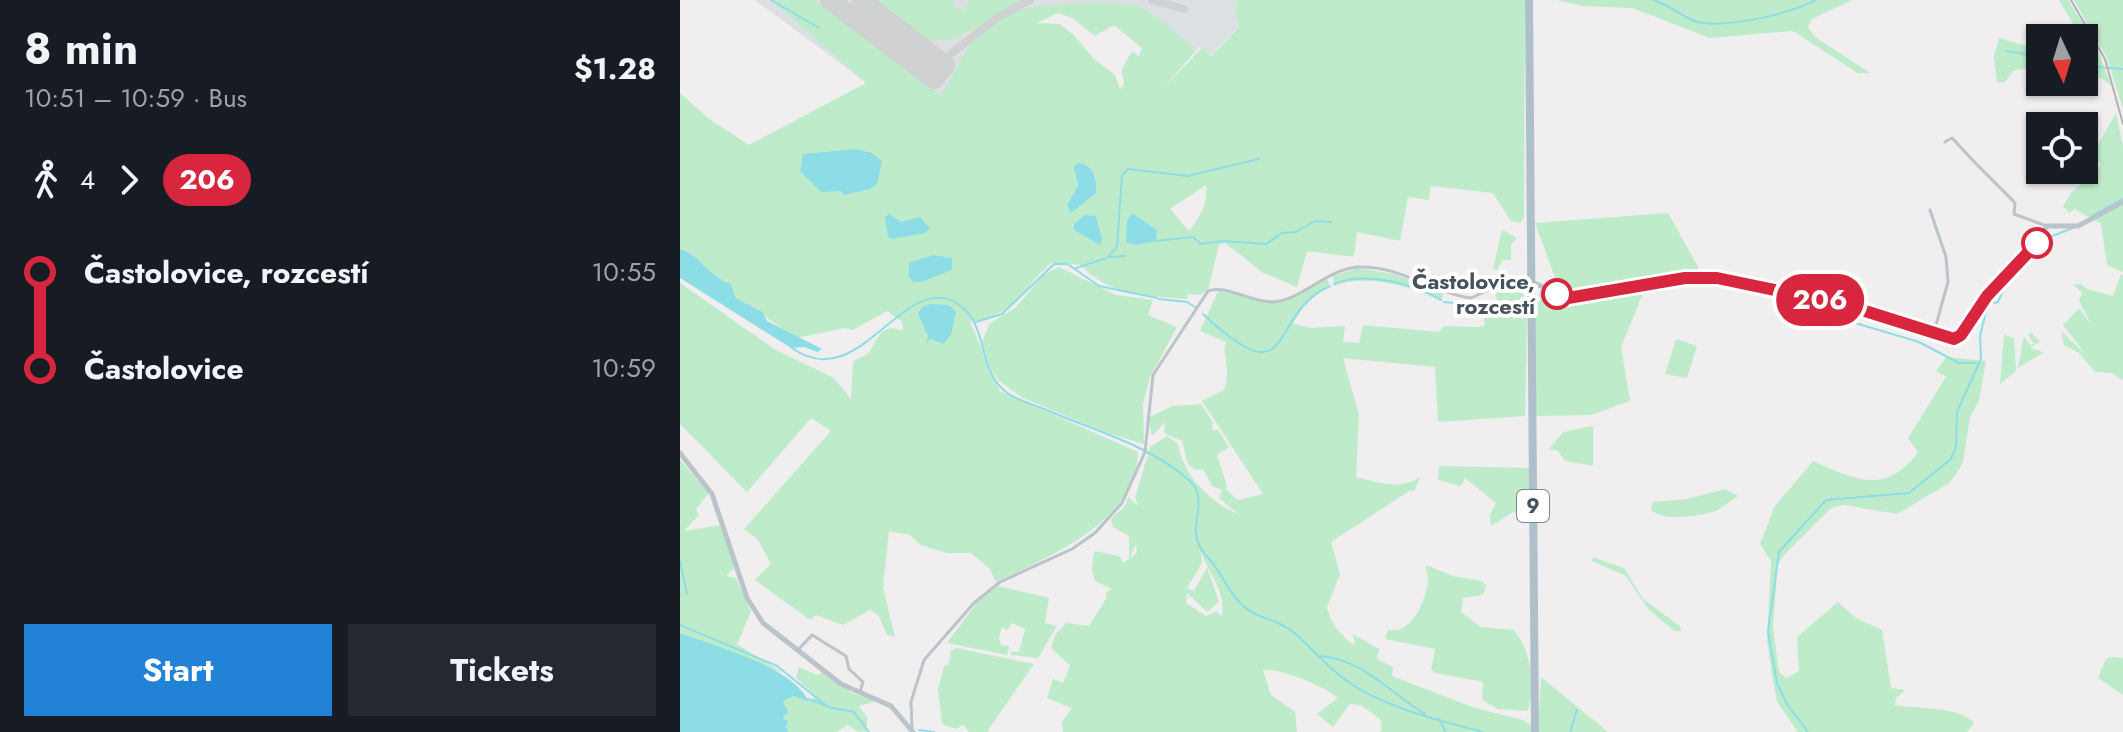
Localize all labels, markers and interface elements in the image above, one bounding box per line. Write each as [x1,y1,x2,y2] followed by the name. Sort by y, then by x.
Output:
[24,17,138,81] text: 8 min
[2026,24,2098,96] north arrow
[2026,24,2098,184] map controls
[574,47,656,90] text: $1.28
[24,79,247,117] text: 10:51 – 10:59 · Bus
[2026,112,2098,184] button: locate
[24,158,68,202] icon: walk
[107,158,151,202] icon: forward
[179,159,235,200] text: 206
[80,161,95,199] text: 4
[2022,228,2052,258] unlabelled marker
[84,251,369,294] text: Častolovice, rozcestí
[592,253,656,291] text: 10:55
[1412,265,1536,322] place label: Častolovice, rozcestí
[1774,274,1866,326] line badge: 206
[1542,279,1572,309] marker: Častolovice, rozcestí
[1792,279,1848,320] text: 206
[84,347,244,390] text: Častolovice
[591,349,656,387] text: 10:59
[1517,490,1549,522] road number: 9
[24,624,332,716] button: Start
[348,624,656,716] button: Tickets

